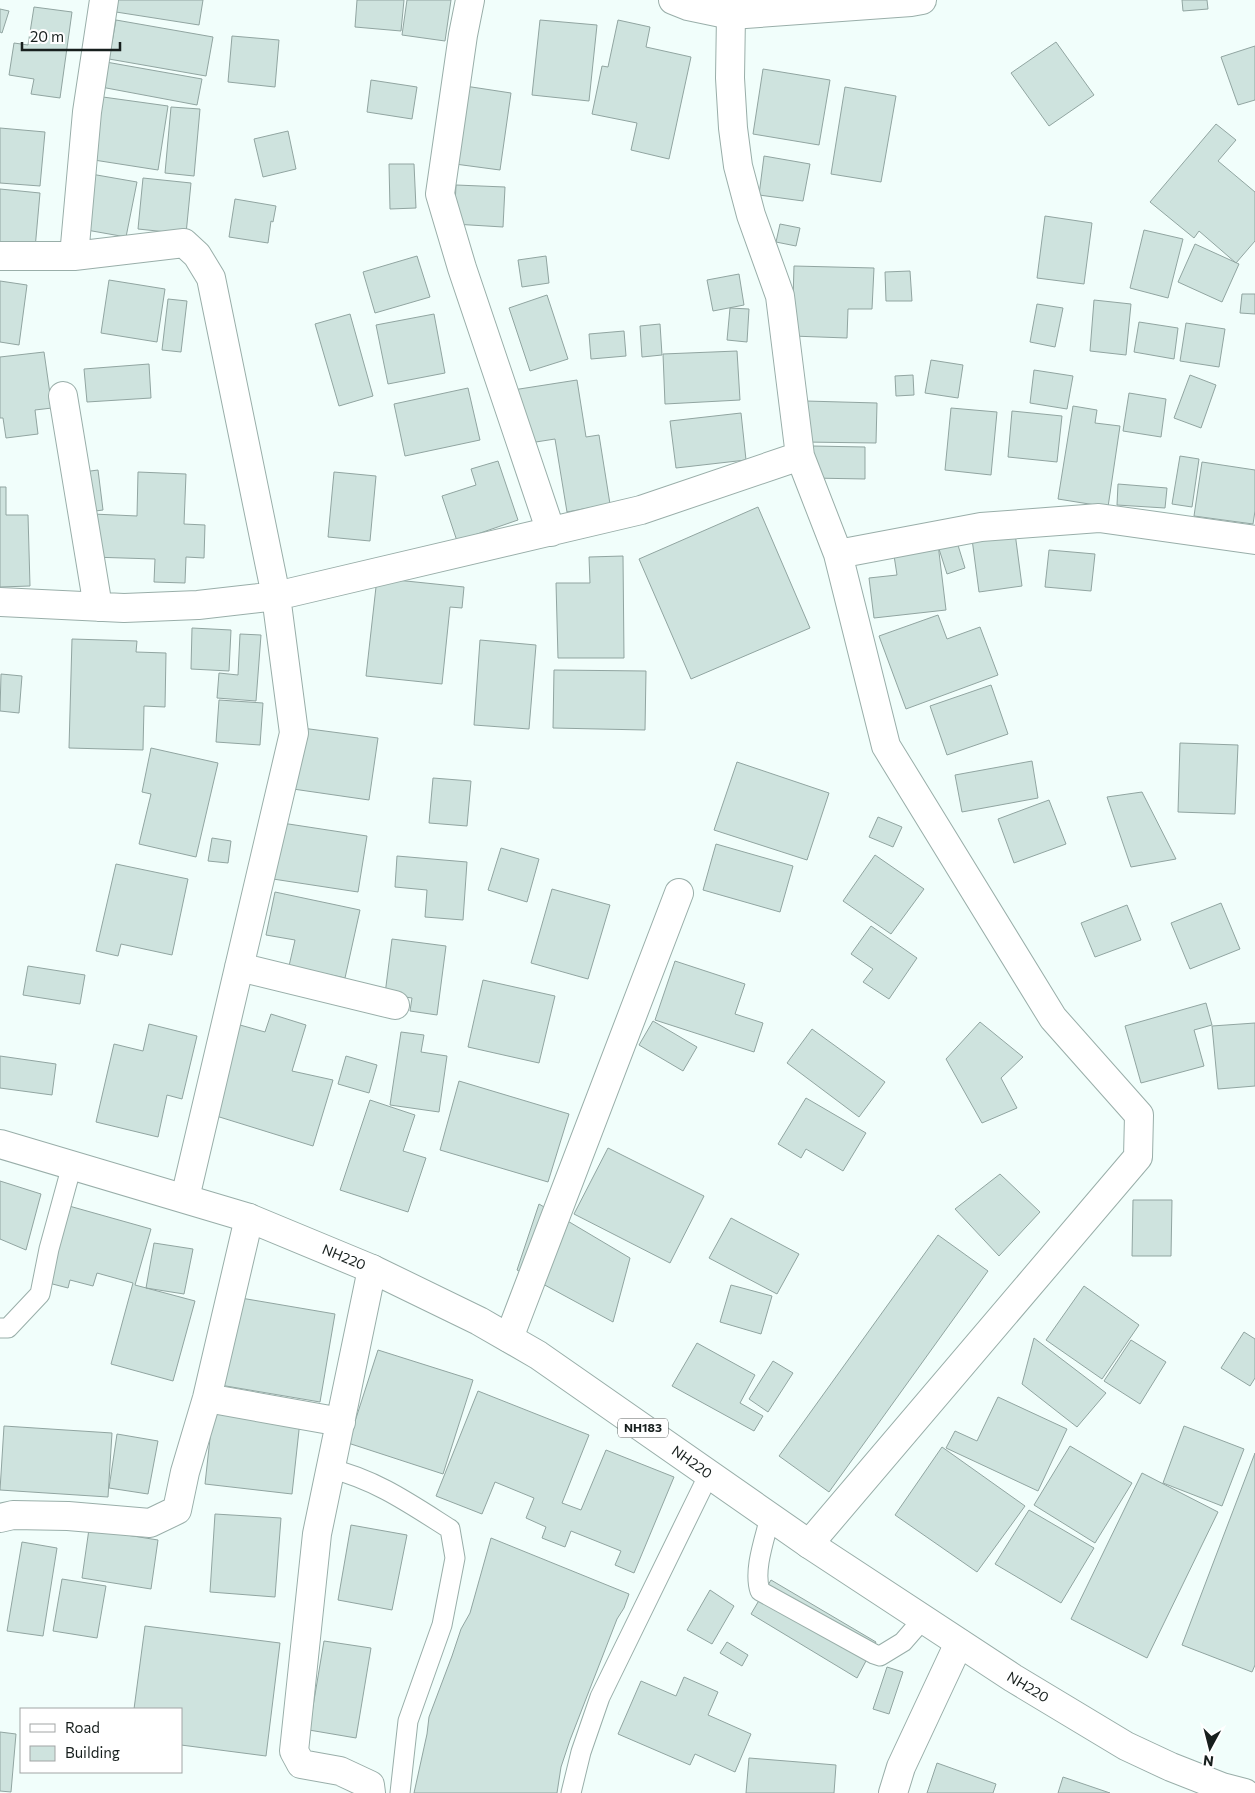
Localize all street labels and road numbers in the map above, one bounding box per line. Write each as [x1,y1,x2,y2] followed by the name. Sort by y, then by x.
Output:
[320,1240,369,1273] street label: NH220
[618,1419,668,1438] road number: NH183
[669,1442,716,1482] street label: NH220
[1004,1668,1052,1706] street label: NH220

